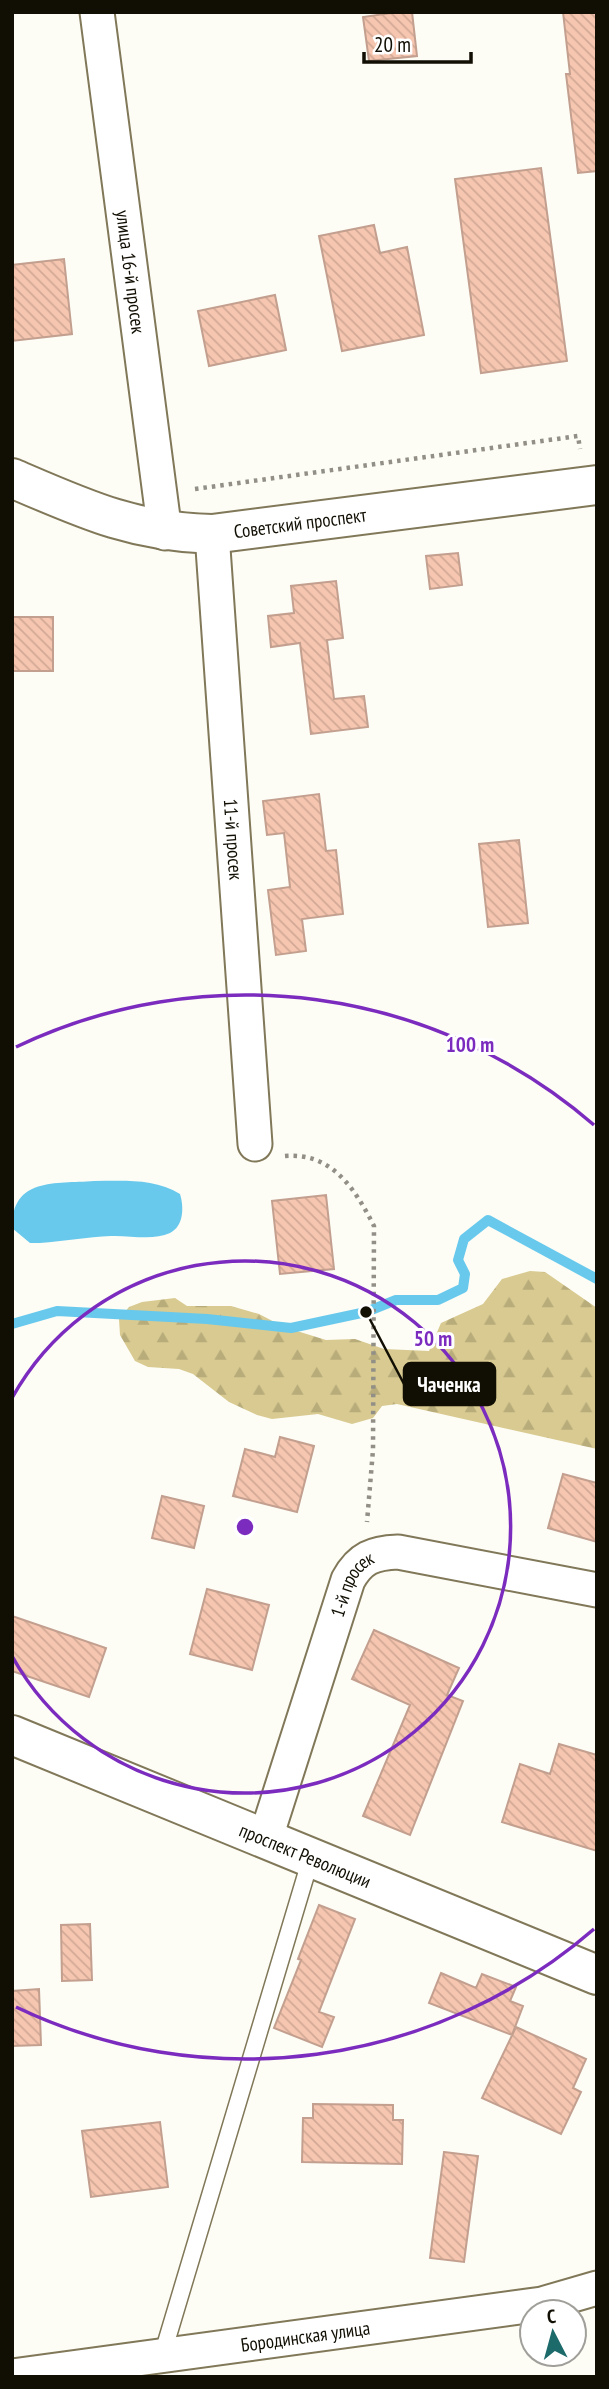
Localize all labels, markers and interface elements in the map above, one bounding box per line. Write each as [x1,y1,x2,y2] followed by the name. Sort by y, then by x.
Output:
[364,21,471,65] scale bar
[374,31,411,58] text: 20 m
[111,209,151,336] street label: улица 16-й просек
[232,502,369,543] street label: Советский проспект
[219,798,248,881] street label: 11-й просек
[446,1031,494,1058] text: 100 m
[414,1325,452,1352] text: 50 m
[404,1363,495,1405] callout: Чаченка
[417,1371,481,1398] text: Чаченка
[233,1515,257,1539] centre of rings
[325,1545,378,1620] street label: 1-й просек
[236,1818,375,1893] street label: проспект Революции
[518,2298,588,2368] north arrow
[546,2304,557,2328] text: С
[239,2316,371,2357] street label: Бородинская улица

